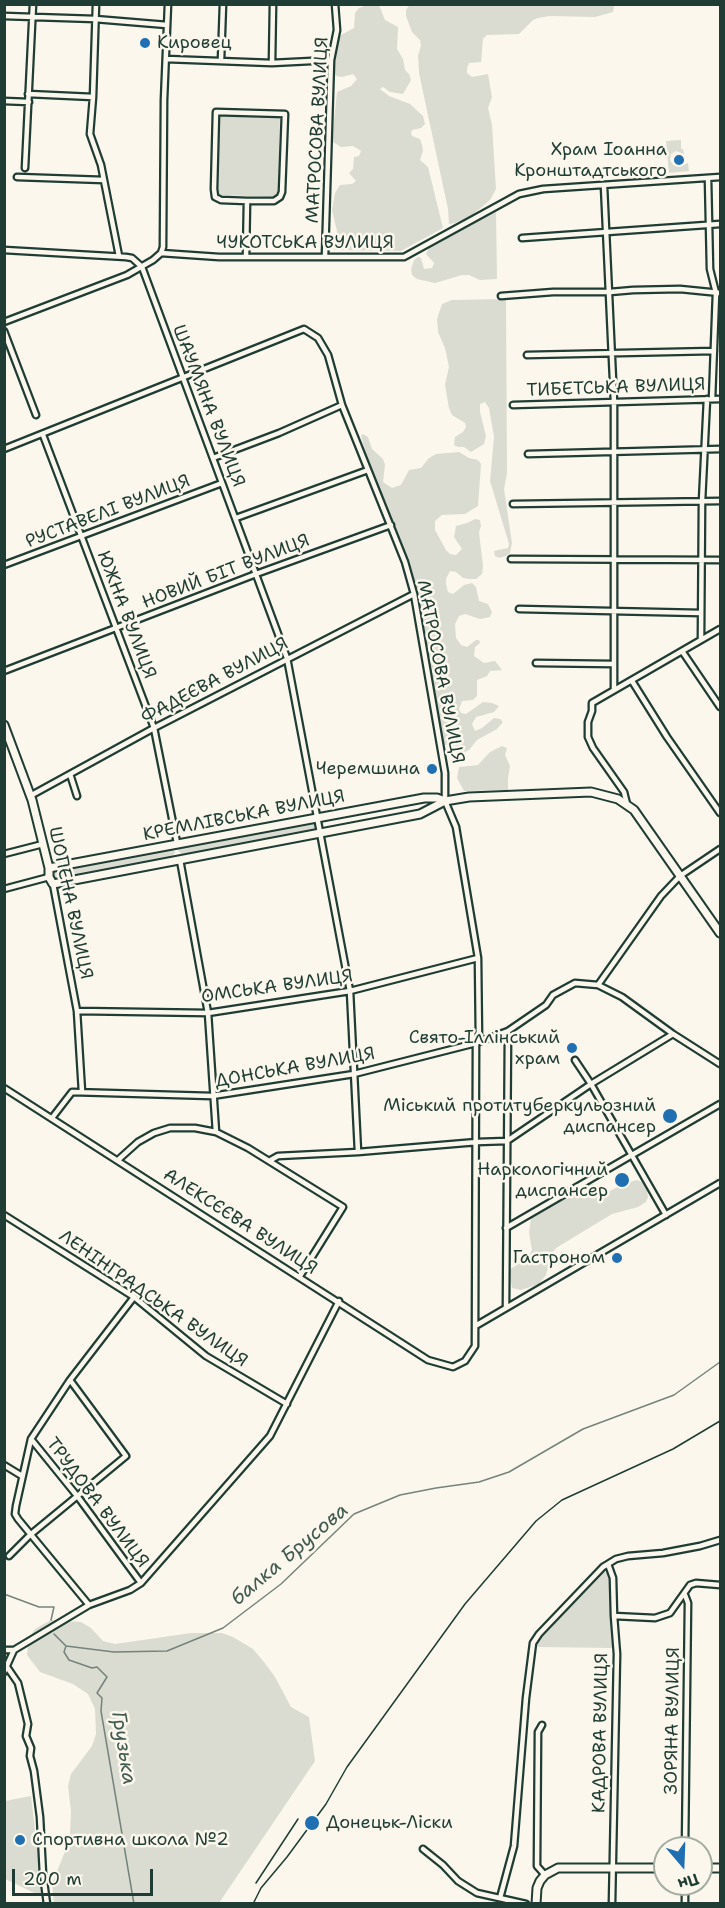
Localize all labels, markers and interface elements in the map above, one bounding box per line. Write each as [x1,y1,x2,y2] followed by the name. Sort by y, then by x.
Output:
[157,32,232,54] place label: Кировец
[138,36,152,50] marker: Кировец
[302,36,334,224] street label: МАТРОСОВА ВУЛИЦЯ
[514,139,667,182] place label: Храм Іоанна Кронштадтського
[672,153,686,167] marker: Храм Іоанна Кронштадтського
[216,232,394,254] street label: ЧУКОТСЬКА ВУЛИЦЯ
[167,322,249,490] street label: ШАУМЯНА ВУЛИЦЯ
[526,374,706,402] street label: ТИБЕТСЬКА ВУЛИЦЯ
[23,471,193,553] street label: РУСТАВЕЛІ ВУЛИЦЯ
[139,530,313,614] street label: НОВИЙ БІТ ВУЛИЦЯ
[92,548,160,682] street label: ЮЖНА ВУЛИЦЯ
[412,578,468,766] street label: МАТРОСОВА ВУЛИЦЯ
[138,633,292,729] street label: ФАДЕЄВА ВУЛИЦЯ
[316,758,420,780] place label: Черемшина
[425,762,439,776] marker: Черемшина
[141,786,347,846] street label: КРЕМЛІВСЬКА ВУЛИЦЯ
[43,825,97,981] street label: ШОПЕНА ВУЛИЦЯ
[200,966,354,1008] street label: ОМСЬКА ВУЛИЦЯ
[409,1027,560,1070] place label: Свято-Іллінський храм
[565,1041,579,1055] marker: Свято-Іллінський храм
[213,1043,377,1093] street label: ДОНСЬКА ВУЛИЦЯ
[383,1095,656,1138] place label: Міський протитуберкульозний диспансер
[661,1107,679,1125] marker: Міський протитуберкульозний диспансер
[477,1159,608,1202] place label: Наркологічний диспансер
[159,1164,321,1280] street label: АЛЕКСЄЄВА ВУЛИЦЯ
[613,1171,631,1189] marker: Наркологічний диспансер
[55,1226,251,1372] street label: ЛЕНІНГРАДСЬКА ВУЛИЦЯ
[513,1247,605,1269] place label: Гастроном
[610,1251,624,1265] marker: Гастроном
[41,1434,153,1572] street label: ТРУДОВА ВУЛИЦЯ
[226,1499,354,1611] water label: балка Брусова
[661,1647,685,1795] street label: ЗОРЯНА ВУЛИЦЯ
[589,1653,613,1813] street label: КАДРОВА ВУЛИЦЯ
[105,1710,141,1786] water label: Грузька
[326,1812,453,1834] place label: Донецьк-Ліски
[303,1814,321,1832] marker: Донецьк-Ліски
[32,1829,229,1851] place label: Спортивна школа №2
[13,1833,27,1847] marker: Спортивна школа №2
[653,1836,713,1896] north arrow
[15,1857,156,1895] scale bar
[23,1867,82,1891] text: 200 m
[675,1868,702,1895] text: Пн

